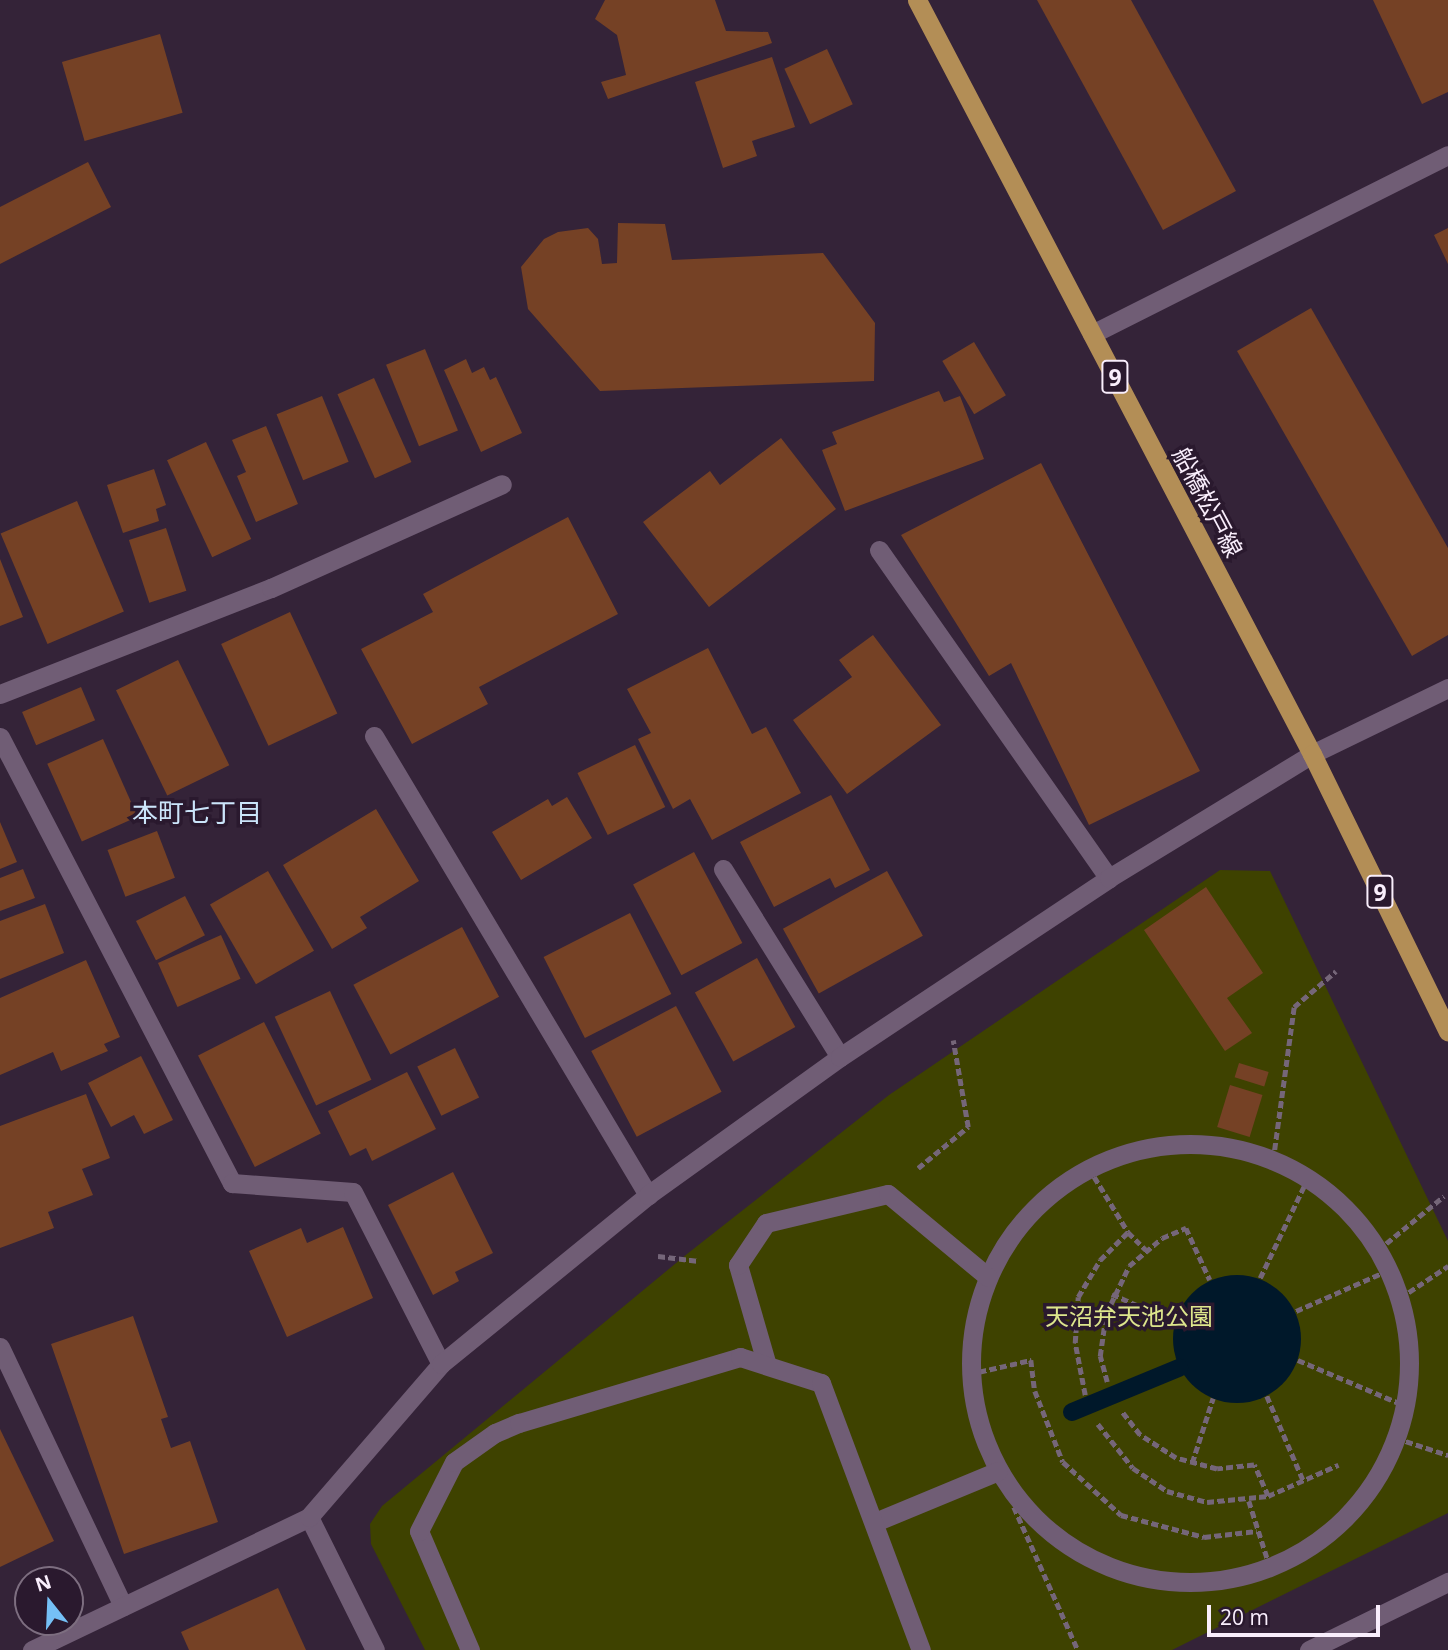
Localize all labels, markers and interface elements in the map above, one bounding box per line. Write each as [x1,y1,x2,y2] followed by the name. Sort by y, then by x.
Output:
[1101,358,1129,396] road number: 9
[1167,442,1249,562] street label: 船橋松戸線
[132,797,262,829] district label: 本町七丁目
[1366,872,1394,912] road number: 9
[1045,1302,1213,1330] park label: 天沼弁天池公園
[14,1566,84,1636] north arrow
[32,1568,54,1598] text: N
[1210,1590,1383,1634] scale bar
[1220,1603,1269,1631] text: 20 m

